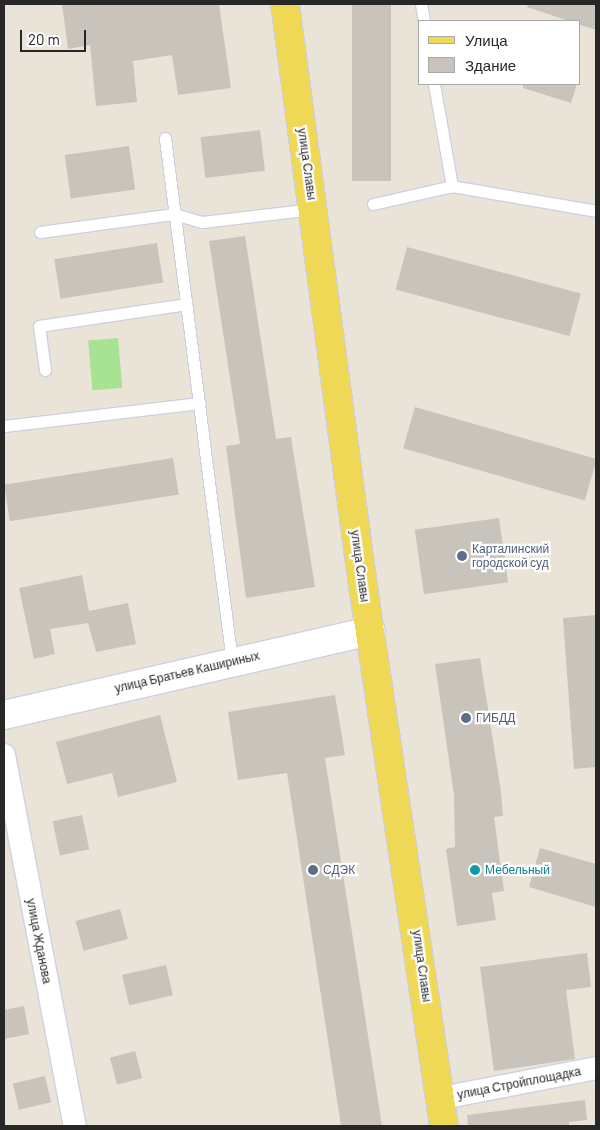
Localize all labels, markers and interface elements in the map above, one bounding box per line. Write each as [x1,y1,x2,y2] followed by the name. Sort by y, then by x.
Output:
[22,20,89,52] scale bar
[418,20,580,85] legend
[28,30,60,48] text: 20 m
[465,31,508,49] text: Улица
[465,56,516,74] text: Здание
[295,127,319,201] street label: улица Славы
[348,529,372,603] street label: улица Славы
[472,542,549,570] place label: Карталинский городской суд
[456,550,468,562] marker: Карталинский городской суд
[113,648,261,696] street label: улица Братьев Кашириных
[476,711,515,725] place label: ГИБДД
[460,712,472,724] marker: ГИБДД
[323,863,355,877] place label: СДЭК
[485,863,550,877] place label: Мебельный
[307,864,319,876] marker: СДЭК
[469,864,481,876] marker: Мебельный
[24,897,54,985] street label: улица Жданова
[410,929,434,1003] street label: улица Славы
[456,1064,582,1102] street label: улица Стройплощадка

